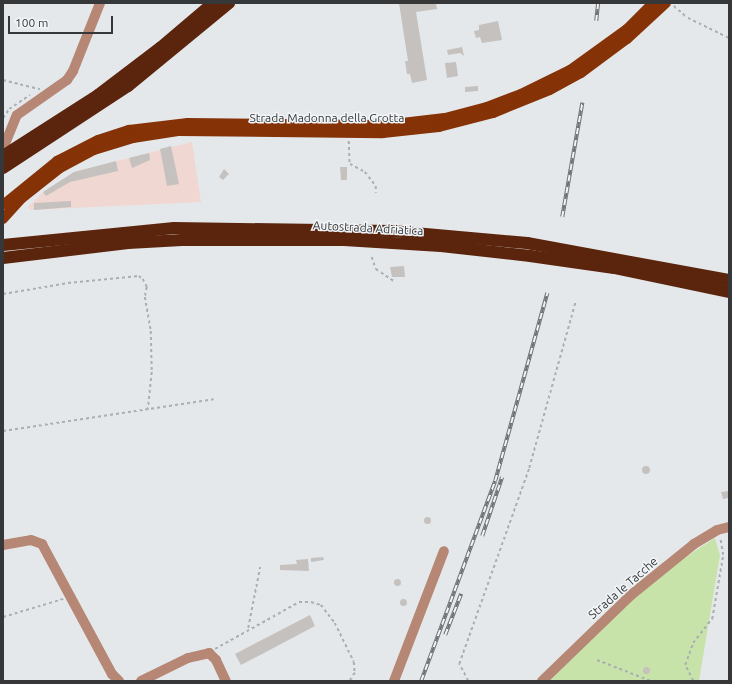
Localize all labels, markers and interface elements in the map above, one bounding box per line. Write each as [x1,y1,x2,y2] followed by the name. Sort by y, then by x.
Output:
[10,8,115,34] scale bar
[15,16,48,29] text: 100 m
[250,111,404,125] street label: Strada Madonna della Grotta
[312,218,424,238] street label: Autostrada Adriatica
[585,554,661,622] street label: Strada le Tacche

